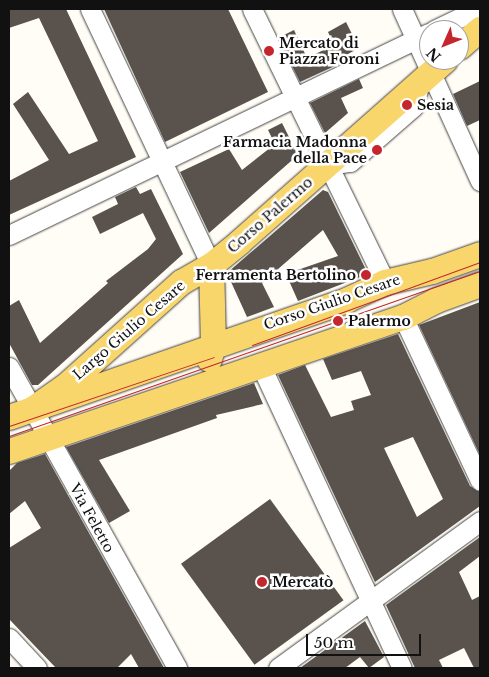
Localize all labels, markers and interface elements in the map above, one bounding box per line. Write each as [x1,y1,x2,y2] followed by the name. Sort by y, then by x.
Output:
[419,20,469,70] north arrow
[279,35,380,68] place label: Mercato di Piazza Foroni
[423,44,445,66] text: N
[263,45,275,57] marker: Mercato di Piazza Foroni
[417,97,454,113] place label: Sesia
[401,99,413,111] marker: Sesia
[223,134,367,166] place label: Farmacia Madonna della Pace
[371,144,383,156] marker: Farmacia Madonna della Pace
[224,173,316,257] street label: Corso Palermo
[195,267,356,283] place label: Ferramenta Bertolino
[360,269,372,281] marker: Ferramenta Bertolino
[262,271,402,333] street label: Corso Giulio Cesare
[70,277,188,383] street label: Largo Giulio Cesare
[348,313,411,329] place label: Palermo
[332,315,344,327] marker: Palermo
[66,480,118,556] street label: Via Feletto
[272,574,333,590] place label: Mercatò
[256,576,268,588] marker: Mercatò
[309,624,424,656] scale bar
[314,633,354,652] text: 50 m

